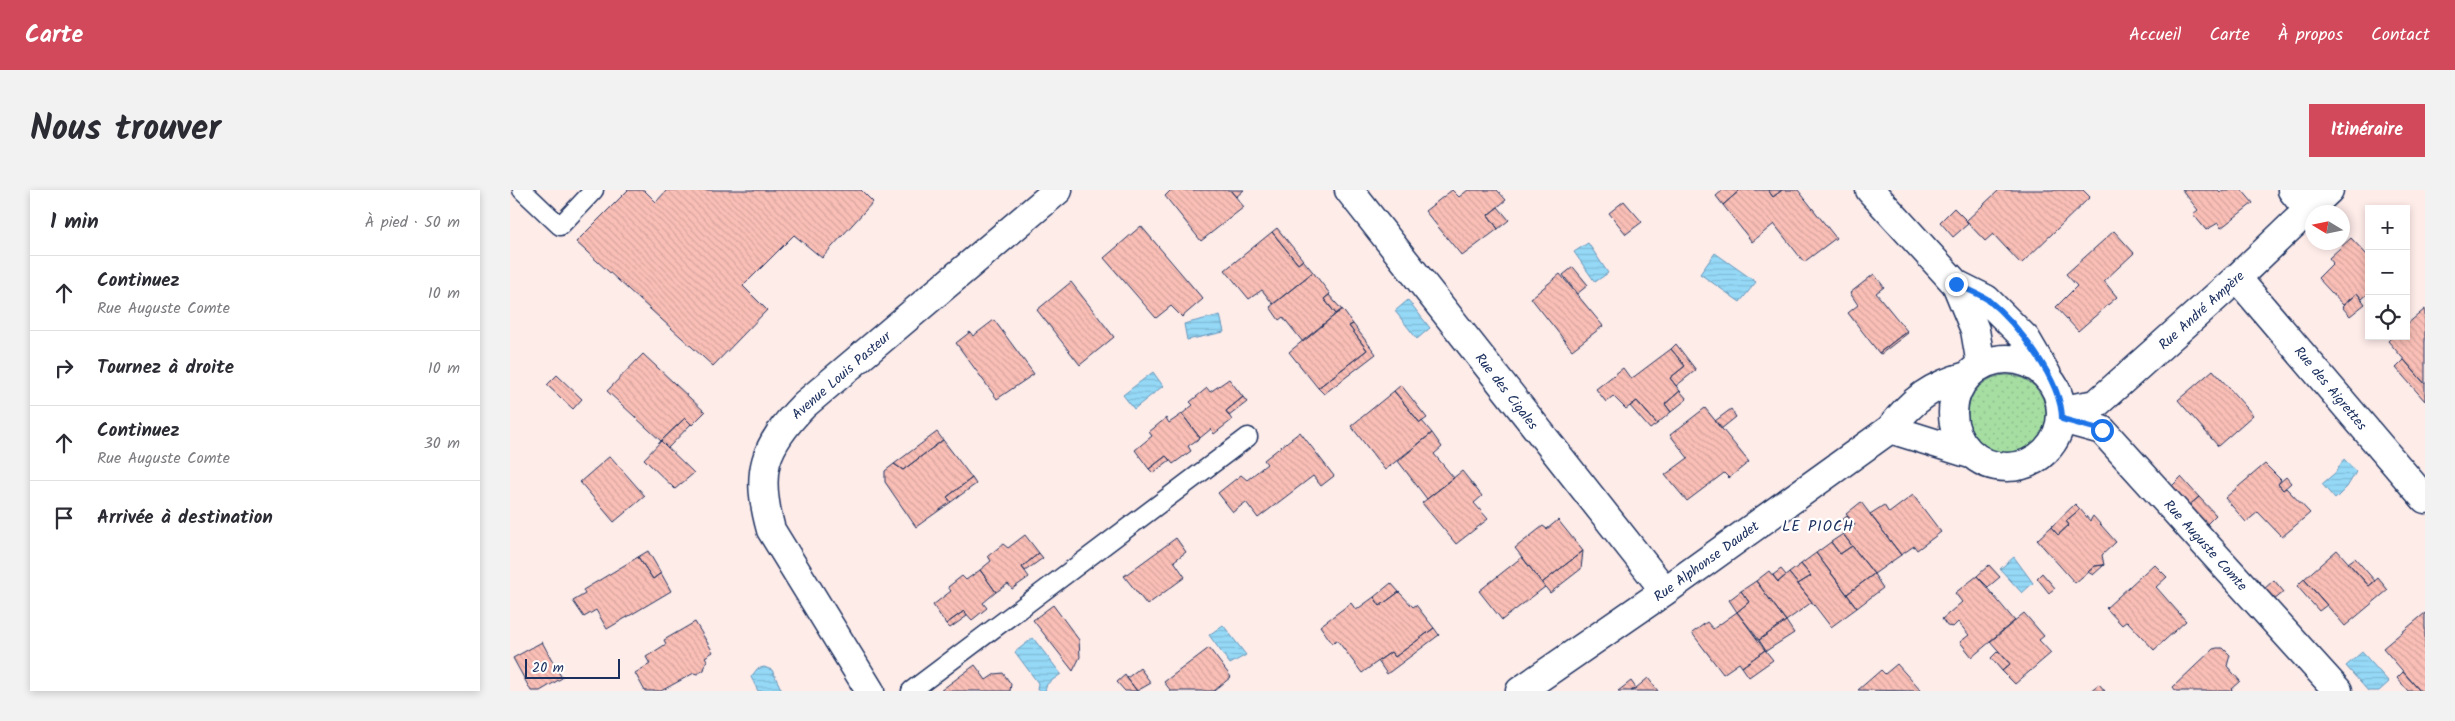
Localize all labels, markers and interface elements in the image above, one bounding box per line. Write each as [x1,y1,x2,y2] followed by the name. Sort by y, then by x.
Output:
[25,16,83,55] text: Carte
[2129,21,2182,50] text: Accueil
[2210,21,2250,50] text: Carte
[2278,21,2343,50] text: À propos
[2371,21,2430,50] text: Contact
[30,102,221,158] text: Nous trouver
[2309,104,2425,157] button: Itinéraire
[2305,205,2350,250] north arrow
[2365,205,2410,340] map controls
[2365,205,2410,250] button: +
[50,206,99,239] text: 1 min
[365,210,460,235] text: À pied · 50 m
[2365,250,2410,295] button: −
[2154,265,2250,356] street label: Rue André Ampère
[97,266,180,296] text: Continuez
[1945,273,1968,296] route end
[50,279,78,307] icon: ahead
[428,281,460,306] text: 10 m
[2365,295,2410,340] button: locate
[97,296,230,321] text: Rue Auguste Comte
[787,325,897,425] street label: Avenue Louis Pasteur
[2288,342,2372,436] street label: Rue des Aigrettes
[1469,348,1543,435] street label: Rue des Cigales
[97,353,234,383] text: Tournez à droite
[50,354,78,382] icon: right
[428,356,460,381] text: 10 m
[97,416,180,446] text: Continuez
[2091,419,2114,442] route start
[50,429,78,457] icon: ahead
[424,431,460,456] text: 30 m
[97,446,230,471] text: Rue Auguste Comte
[2158,495,2253,597] street label: Rue Auguste Comte
[97,503,273,533] text: Arrivée à destination
[50,504,78,532] icon: arrive
[1782,515,1854,539] district label: LE PIOCH
[1649,516,1764,608] street label: Rue Alphonse Daudet
[525,656,620,679] scale bar
[532,657,564,679] text: 20 m

